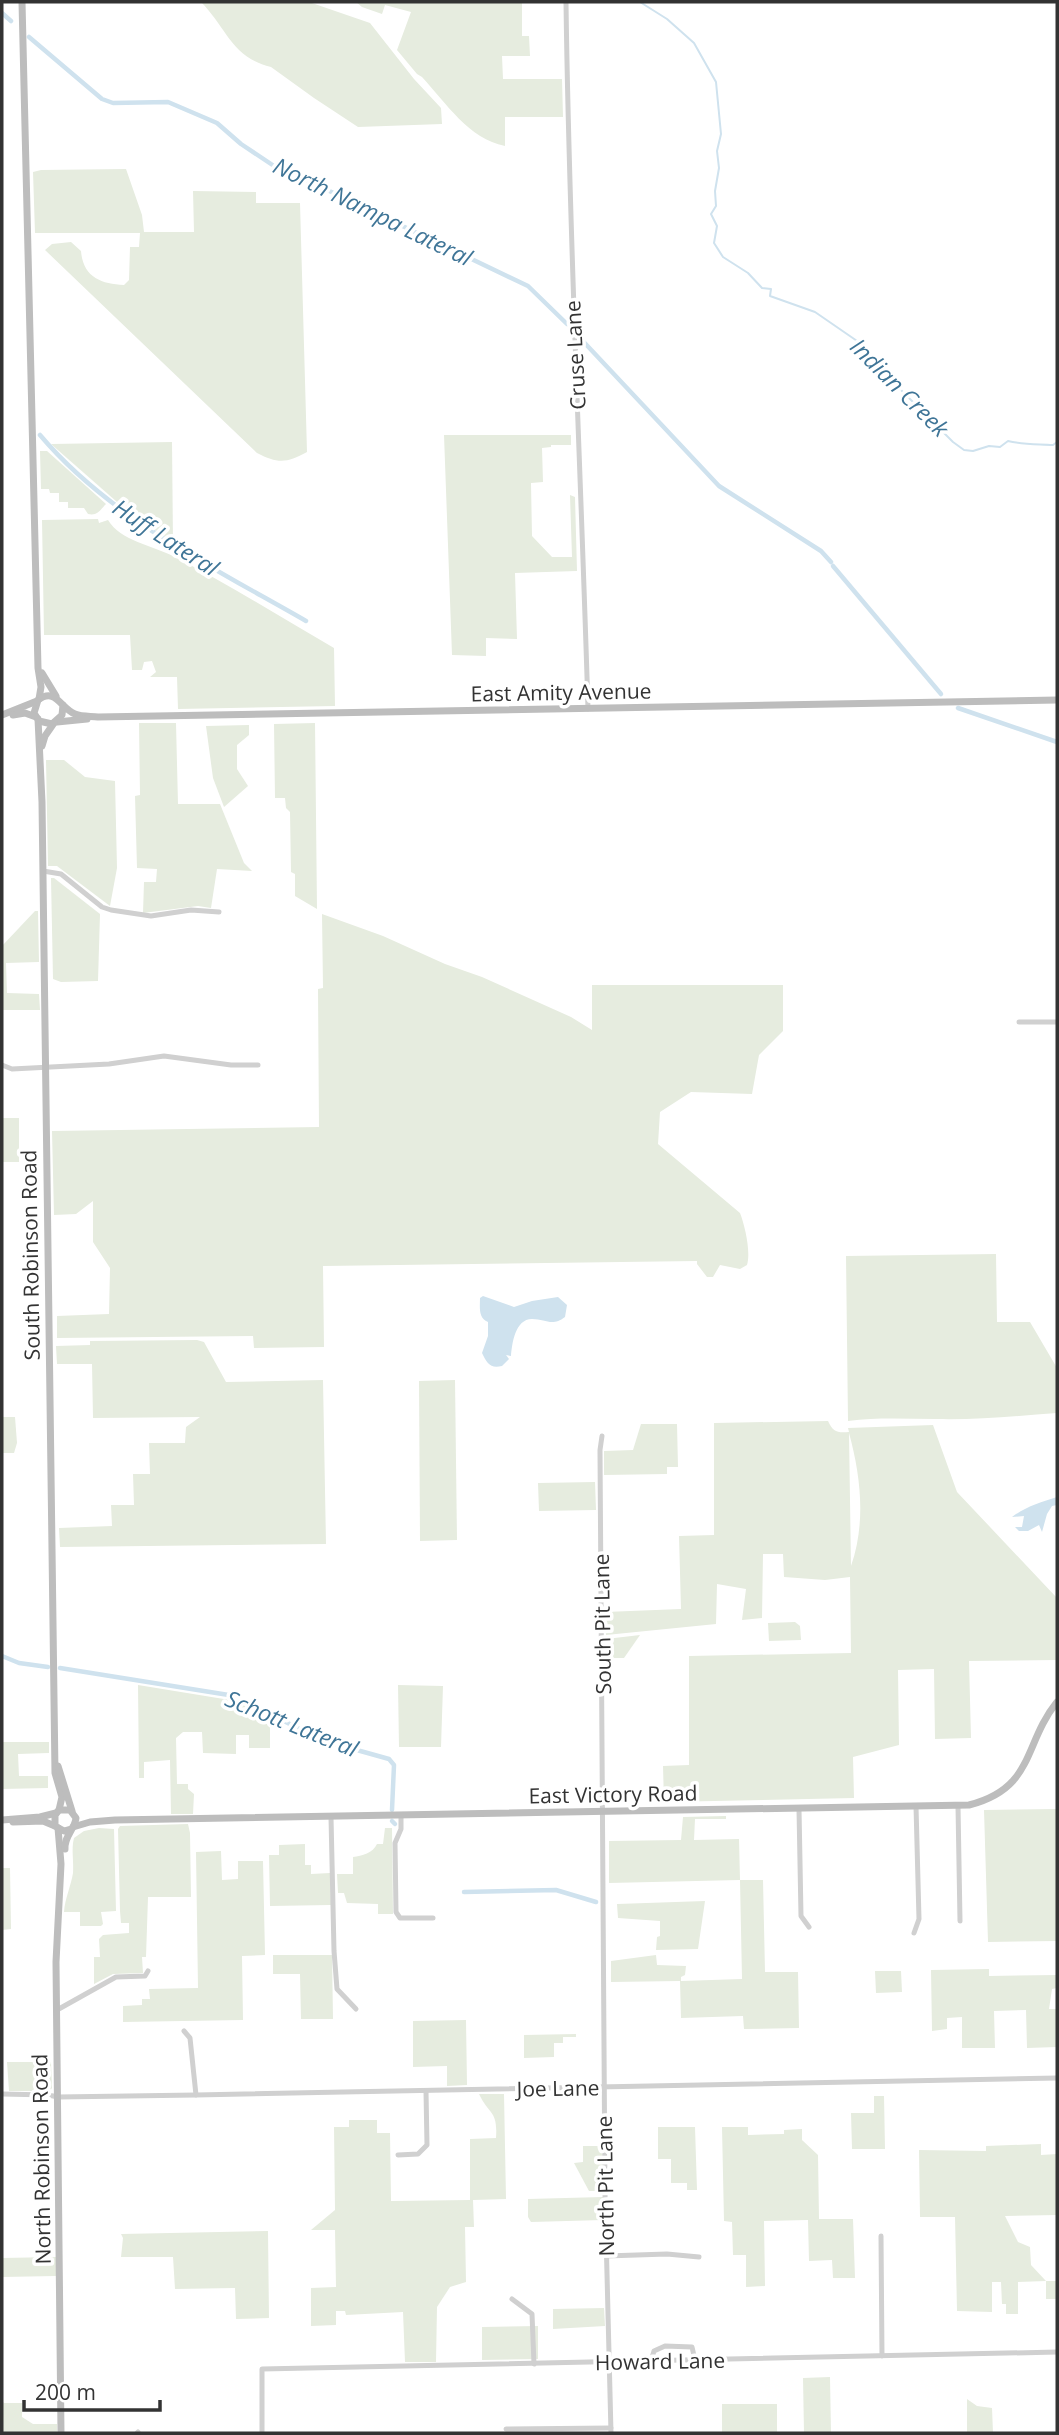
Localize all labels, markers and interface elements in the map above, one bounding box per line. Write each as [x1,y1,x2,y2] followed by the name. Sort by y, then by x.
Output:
[268,149,479,274] water label: North Nampa Lateral
[558,300,592,410] street label: Cruse Lane
[844,331,957,444] water label: Indian Creek
[107,491,226,584] water label: Huff Lateral
[470,676,652,708] street label: East Amity Avenue
[14,1149,46,1361] street label: South Robinson Road
[587,1553,617,1695] street label: South Pit Lane
[221,1682,364,1765] water label: Schott Lateral
[528,1779,698,1809] street label: East Victory Road
[25,2053,57,2265] street label: North Robinson Road
[514,2073,600,2103] street label: Joe Lane
[590,2115,620,2257] street label: North Pit Lane
[595,2346,725,2376] street label: Howard Lane
[24,2368,161,2412] scale bar
[35,2378,96,2406] text: 200 m

